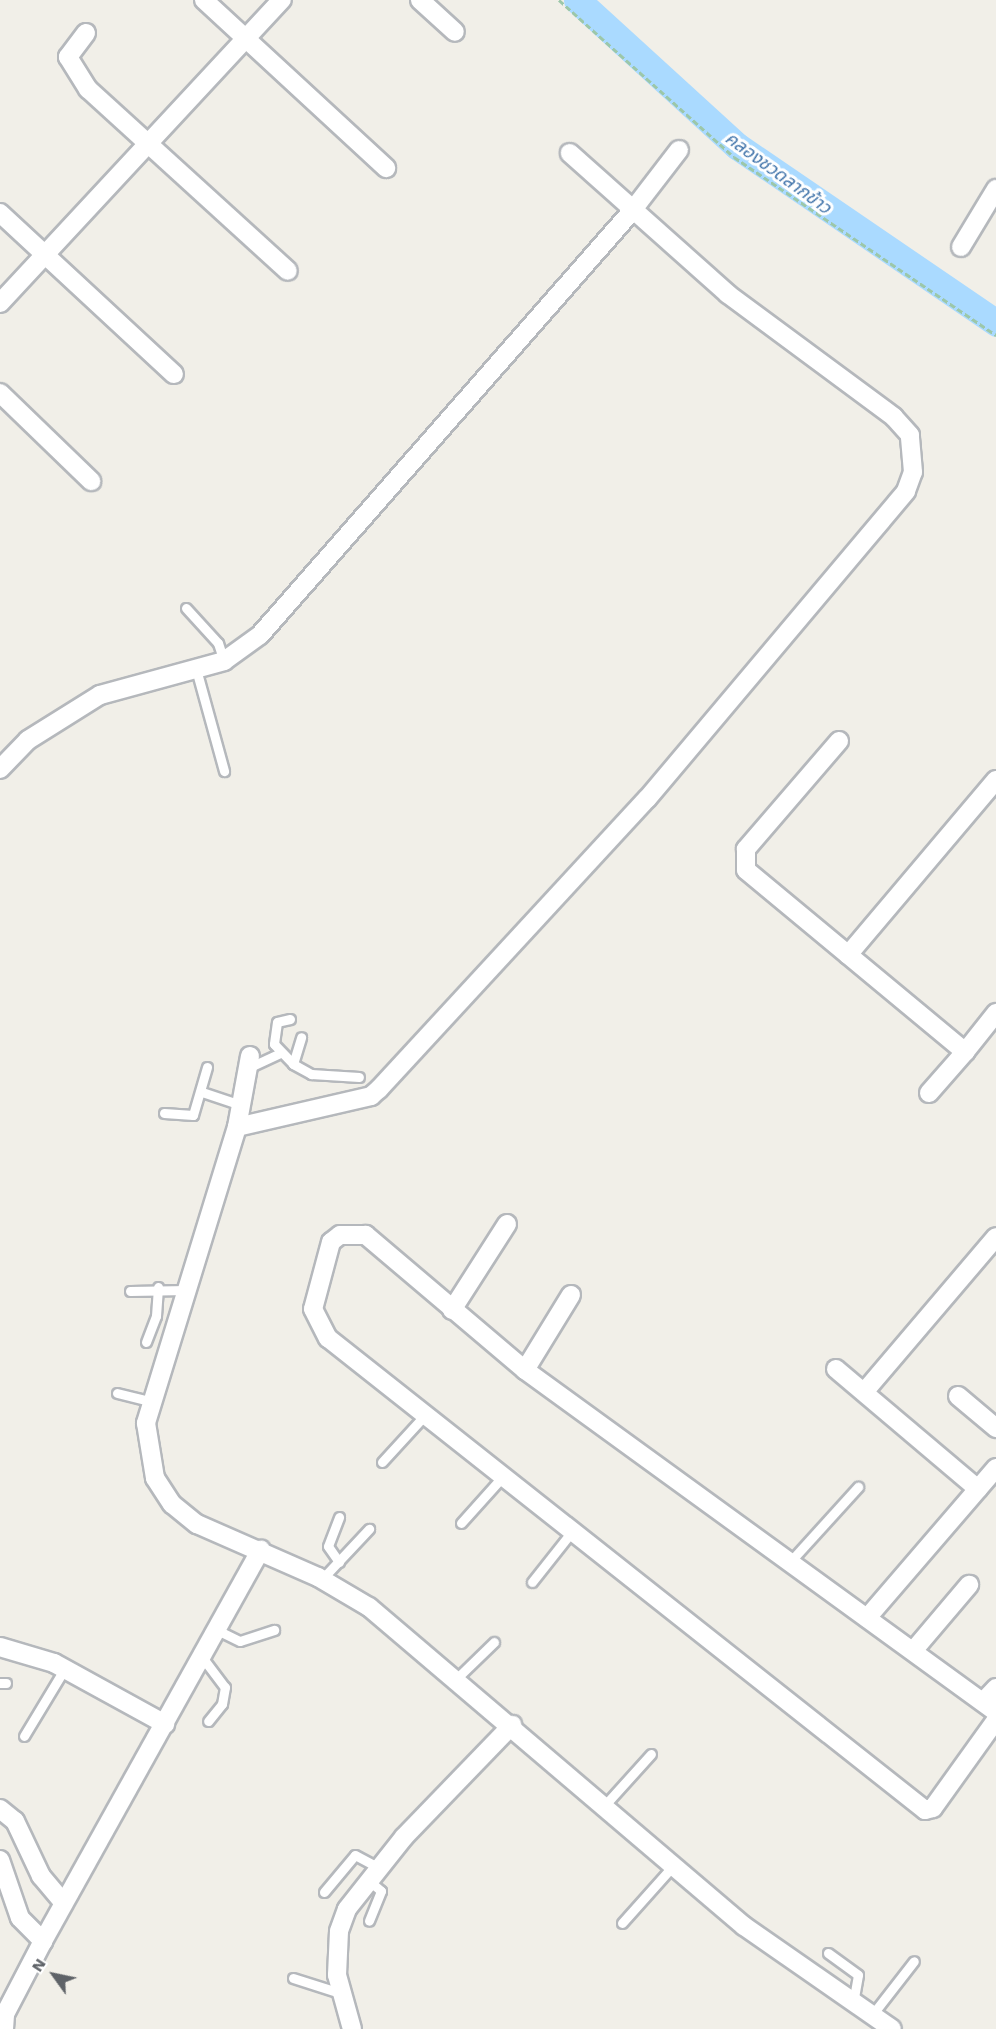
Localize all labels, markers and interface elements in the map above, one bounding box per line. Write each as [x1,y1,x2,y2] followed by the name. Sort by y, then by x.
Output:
[721,127,835,219] water label: คลองชวดลากข้าว
[24,1945,84,2005] north arrow
[27,1955,50,1975] text: N

